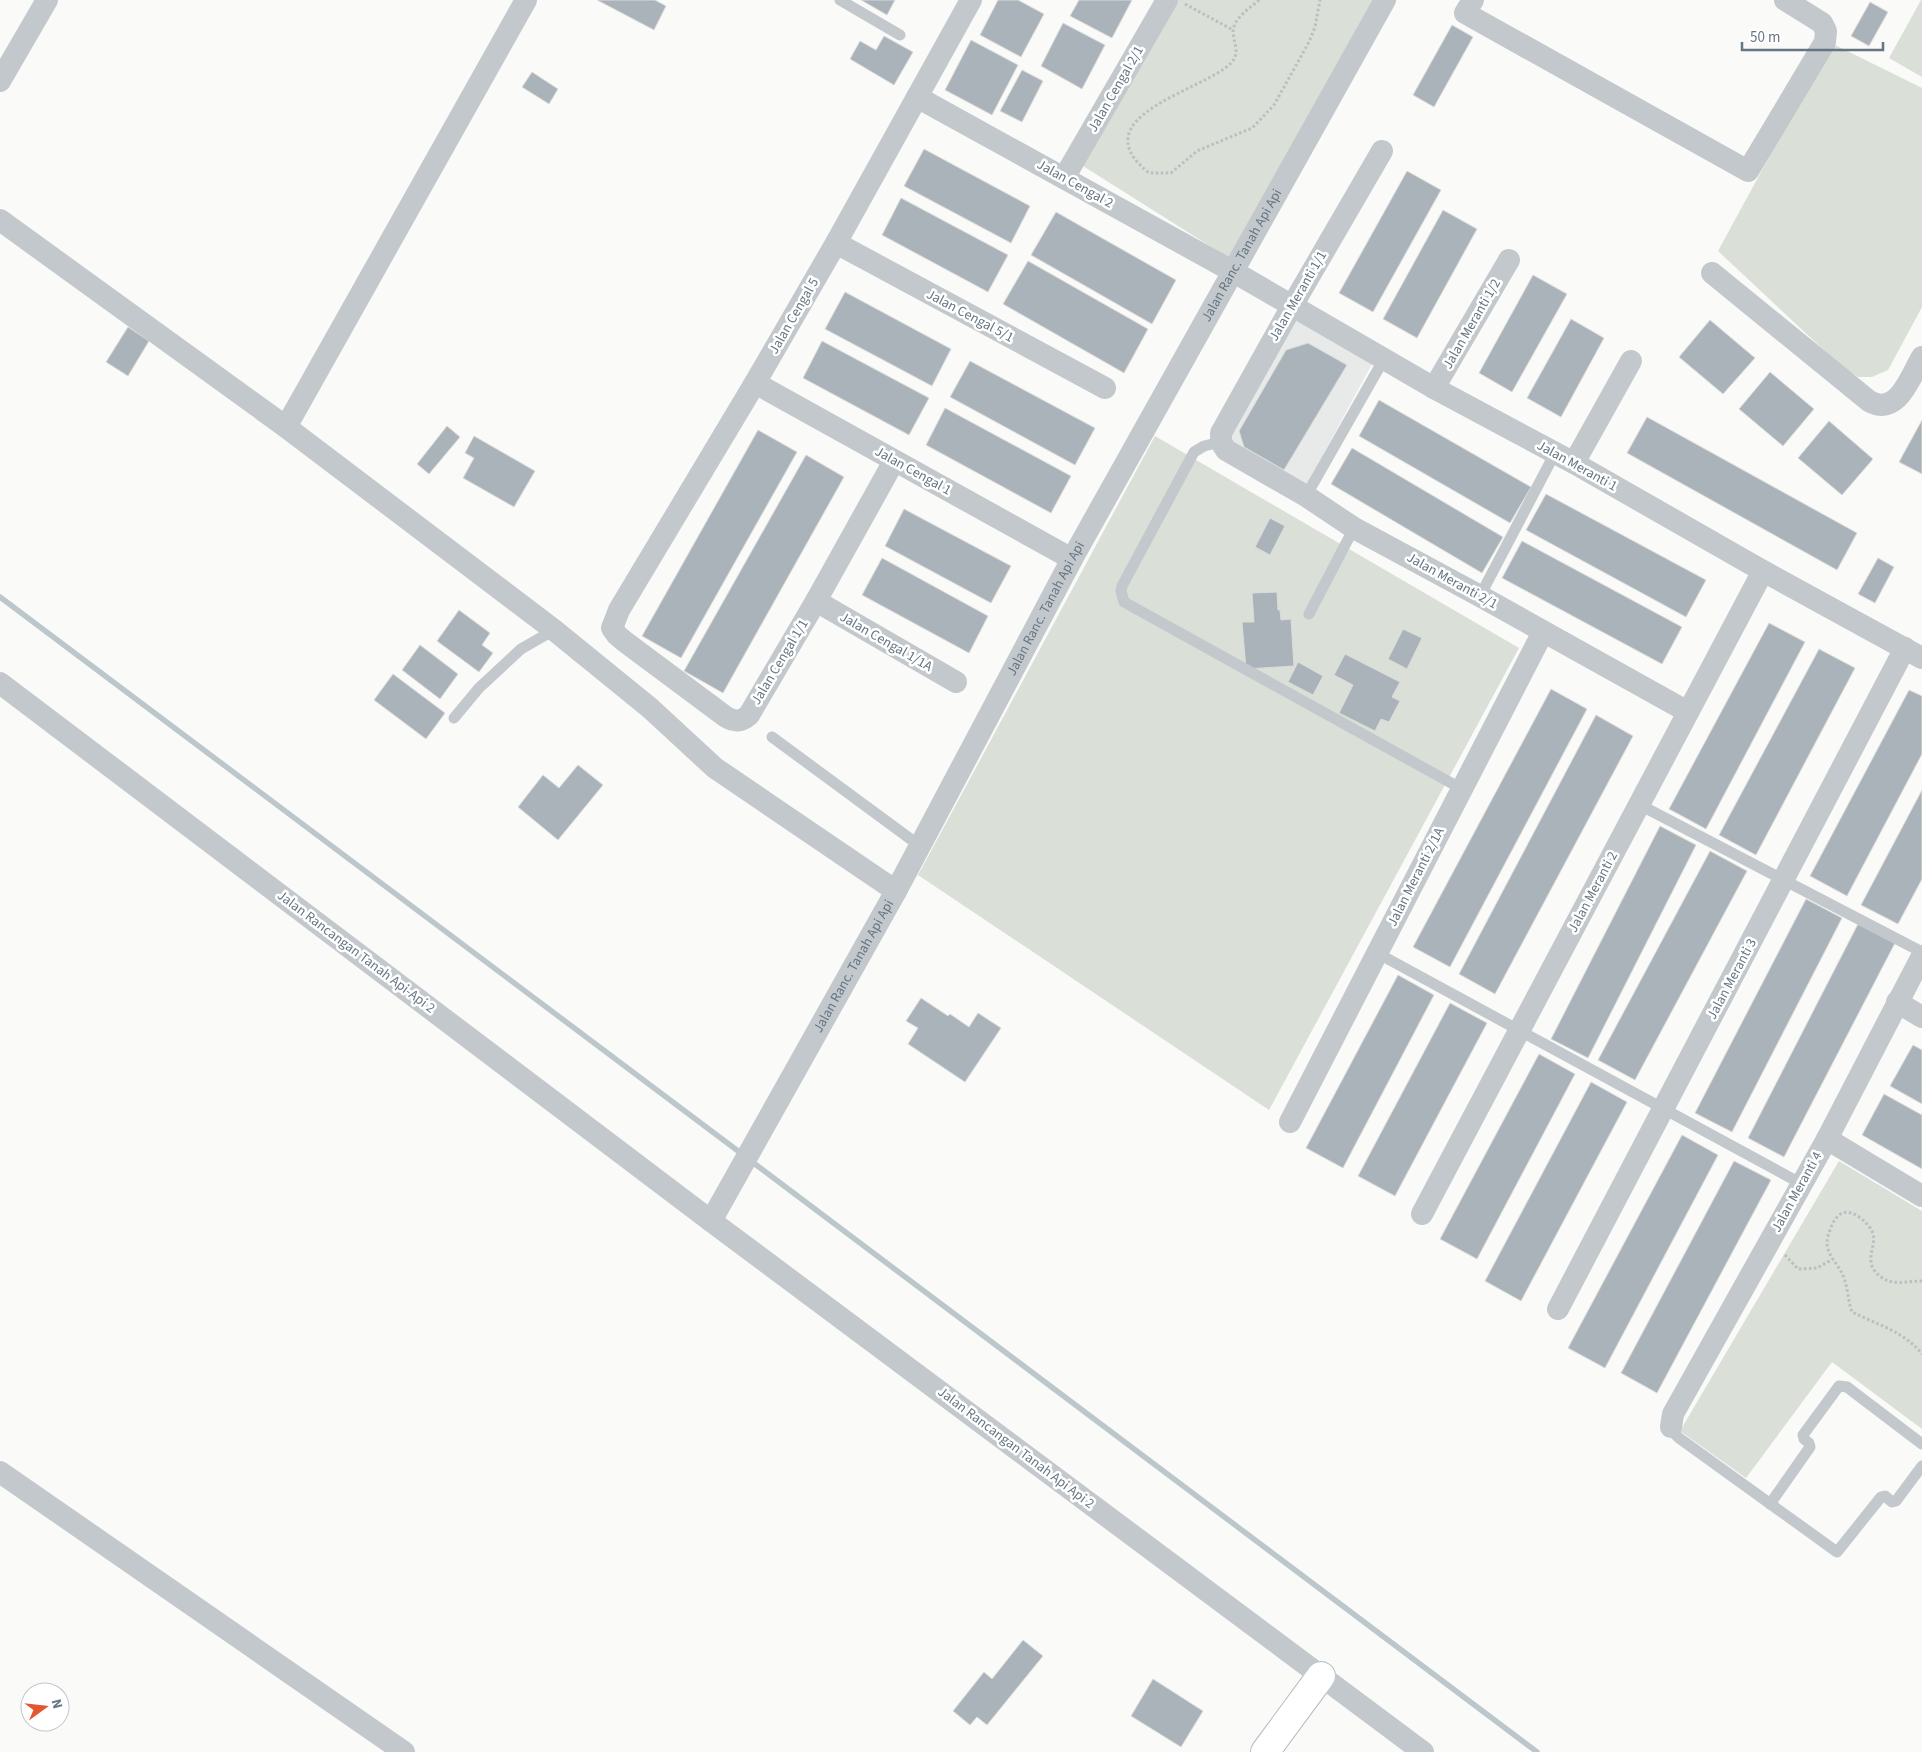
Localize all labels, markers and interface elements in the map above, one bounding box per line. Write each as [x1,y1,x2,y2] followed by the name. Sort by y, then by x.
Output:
[1742,20,1883,52] scale bar
[1750,27,1780,48] text: 50 m
[1083,42,1149,136] street label: Jalan Cengal 2/1
[1033,155,1117,213] street label: Jalan Cengal 2
[1197,185,1287,326] street label: Jalan Ranc. Tanah Api Api
[1264,247,1332,345] street label: Jalan Meranti 1/1
[764,274,824,358] street label: Jalan Cengal 5
[1438,275,1506,373] street label: Jalan Meranti 1/2
[923,285,1017,348] street label: Jalan Cengal 5/1
[1533,436,1621,496] street label: Jalan Meranti 1
[871,442,955,500] street label: Jalan Cengal 1
[1002,538,1090,679] street label: Jalan Ranc. Tanah Api Api
[1403,548,1501,614] street label: Jalan Meranti 2/1
[836,607,936,677] street label: Jalan Cengal 1/1A
[747,615,813,709] street label: Jalan Cengal 1/1
[1382,824,1450,930] street label: Jalan Meranti 2/1A
[1563,848,1623,936] street label: Jalan Meranti 2
[273,886,439,1018] street label: Jalan Rancangan Tanah Api-Api 2
[809,896,899,1036] street label: Jalan Ranc. Tanah Api Api
[1702,935,1762,1023] street label: Jalan Meranti 3
[1767,1148,1827,1236] street label: Jalan Meranti 4
[933,1382,1099,1514] street label: Jalan Rancangan Tanah Api Api 2
[20,1682,70,1732] north arrow
[46,1697,67,1711] text: N

